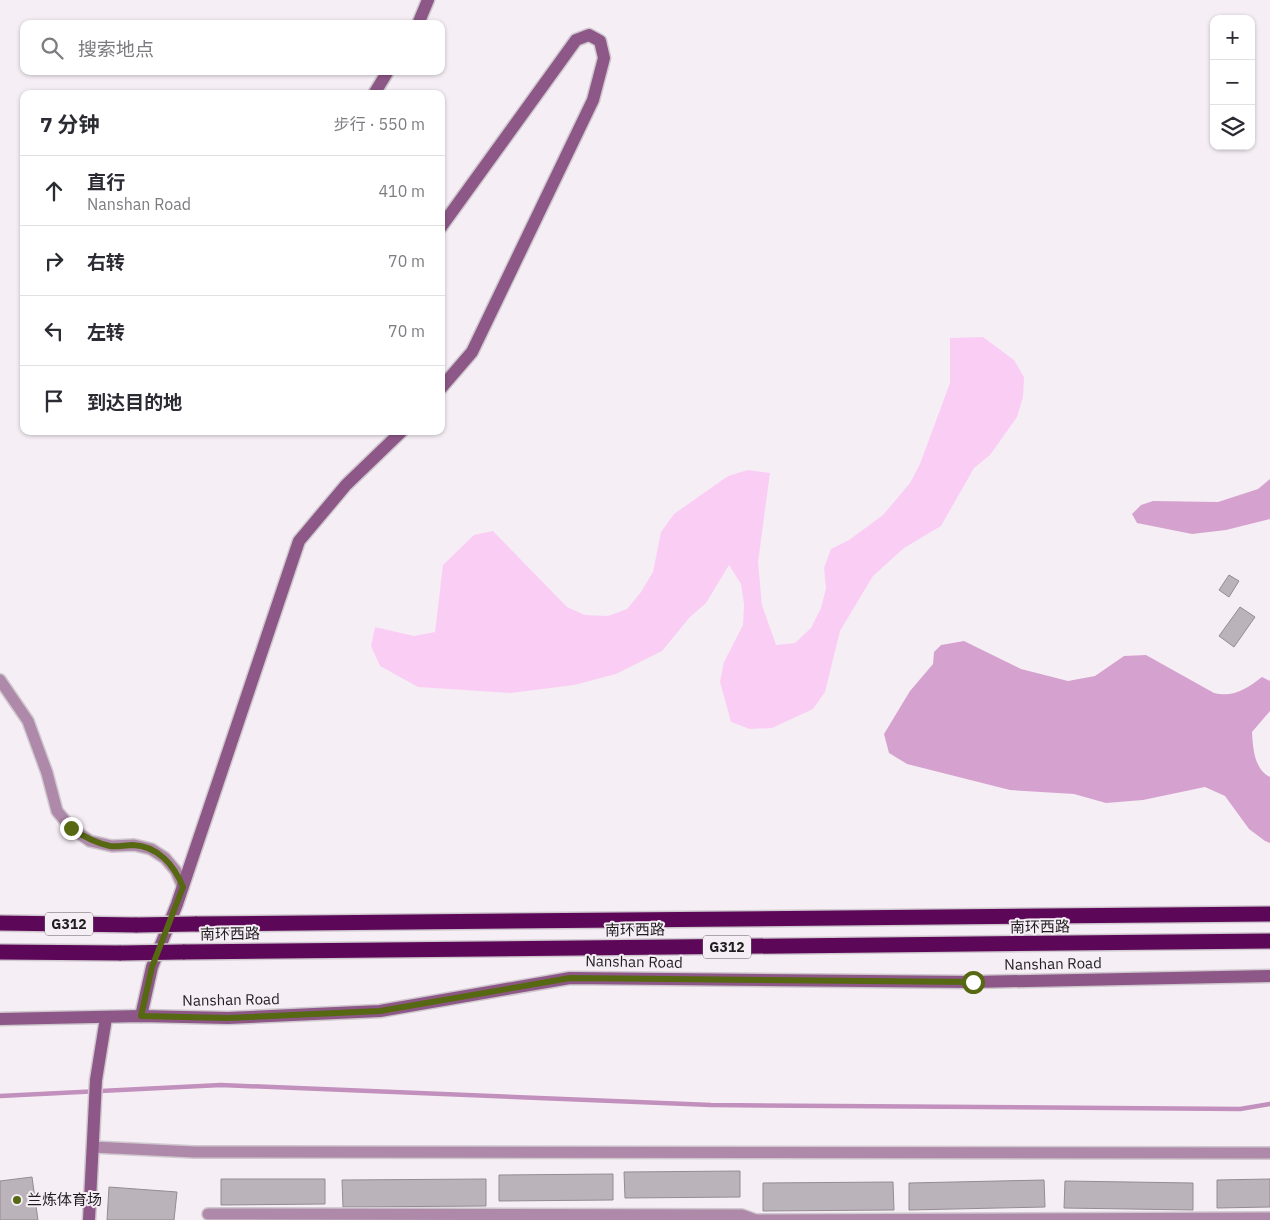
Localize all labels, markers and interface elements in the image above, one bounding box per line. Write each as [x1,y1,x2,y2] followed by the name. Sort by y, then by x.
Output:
[1210,15,1255,150] map controls
[1210,15,1255,60] button: +
[20,20,445,75] search box
[38,34,66,62] icon: search
[78,37,154,61] text: 搜索地点
[1210,60,1255,105] button: −
[1210,105,1255,150] button: layers
[40,110,100,138] text: 7 分钟
[334,114,425,134] text: 步行 · 550 m
[87,170,125,194] text: 直行
[40,177,68,205] icon: ahead
[378,181,425,201] text: 410 m
[87,194,191,214] text: Nanshan Road
[40,247,68,275] icon: right
[87,250,125,274] text: 右转
[388,251,425,271] text: 70 m
[40,317,68,345] icon: left
[87,320,125,344] text: 左转
[388,321,425,341] text: 70 m
[40,387,68,415] icon: arrive
[87,390,182,414] text: 到达目的地
[60,817,83,840] route end
[45,912,93,936] road number: G312
[1010,916,1070,937] street label: 南环西路
[605,919,665,940] street label: 南环西路
[200,923,260,944] street label: 南环西路
[703,936,751,959] road number: G312
[585,951,683,972] street label: Nanshan Road
[1004,953,1102,974] street label: Nanshan Road
[962,971,985,994] route start
[182,989,280,1010] street label: Nanshan Road
[27,1190,102,1209] place label: 兰炼体育场
[11,1194,23,1206] marker: 兰炼体育场

